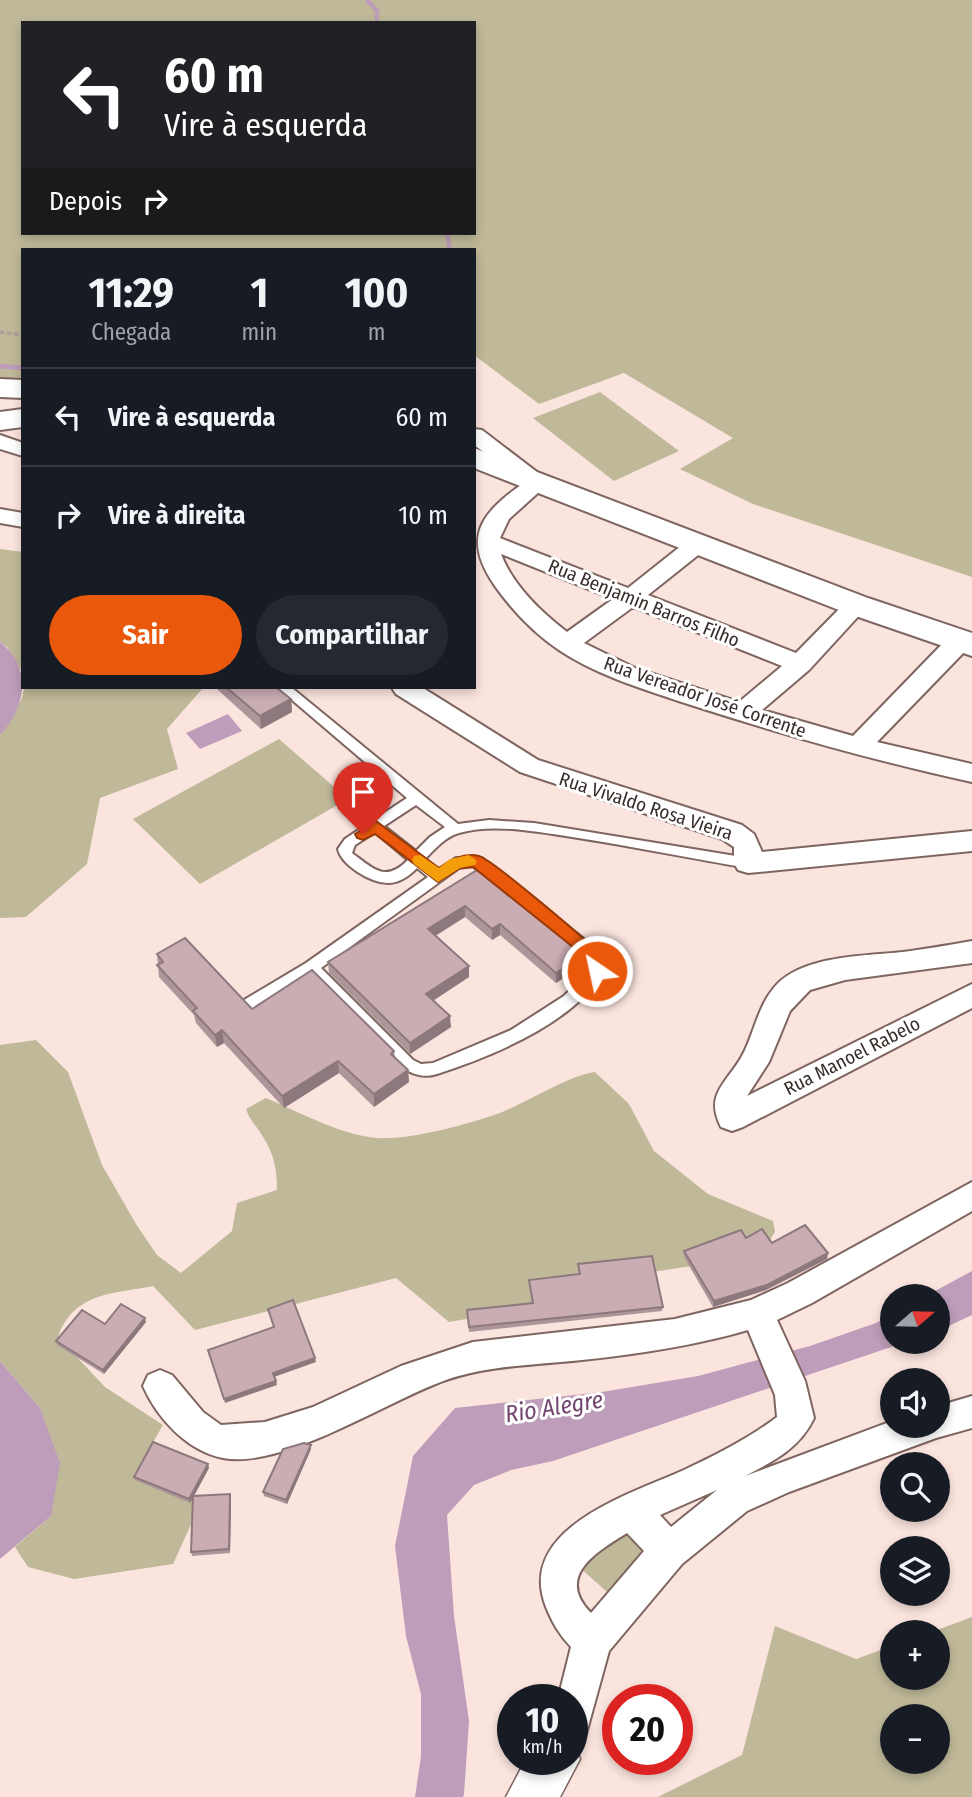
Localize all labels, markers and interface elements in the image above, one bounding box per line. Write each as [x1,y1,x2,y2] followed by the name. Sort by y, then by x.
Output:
[164,46,264,105] text: 60 m
[49,49,140,140] icon: left
[164,106,367,144] text: Vire à esquerda
[136,182,174,220] icon: right
[49,186,122,217] text: Depois
[89,268,174,318] text: 11:29
[250,268,268,318] text: 1
[345,268,408,318] text: 100
[91,318,171,346] text: Chegada
[242,318,277,346] text: min
[368,318,385,346] text: m
[49,398,87,436] icon: left
[108,402,275,433] text: Vire à esquerda
[395,402,448,433] text: 60 m
[49,496,87,534] icon: right
[108,500,246,531] text: Vire à direita
[398,500,448,531] text: 10 m
[545,554,743,652] street label: Rua Benjamin Barros Filho
[49,595,242,675] button: Sair
[256,595,448,675] button: Compartilhar
[601,652,809,742] street label: Rua Vereador José Corrente
[333,762,393,834] pin
[556,767,736,845] street label: Rua Vivaldo Rosa Vieira
[344,773,382,811] icon: arrive
[560,934,634,1008] position arrow
[780,1012,924,1100] street label: Rua Manoel Rabelo
[880,1284,950,1354] north arrow
[880,1284,950,1774] map controls
[880,1368,950,1438] button: sound
[503,1385,605,1429] water label: Rio Alegre
[880,1452,950,1522] button: search
[880,1536,950,1606] button: layers
[880,1620,950,1690] button: +
[602,1684,693,1775] speed limit sign: 20
[526,1699,559,1741] text: 10
[880,1704,950,1774] button: −
[522,1736,563,1758] text: km/h

